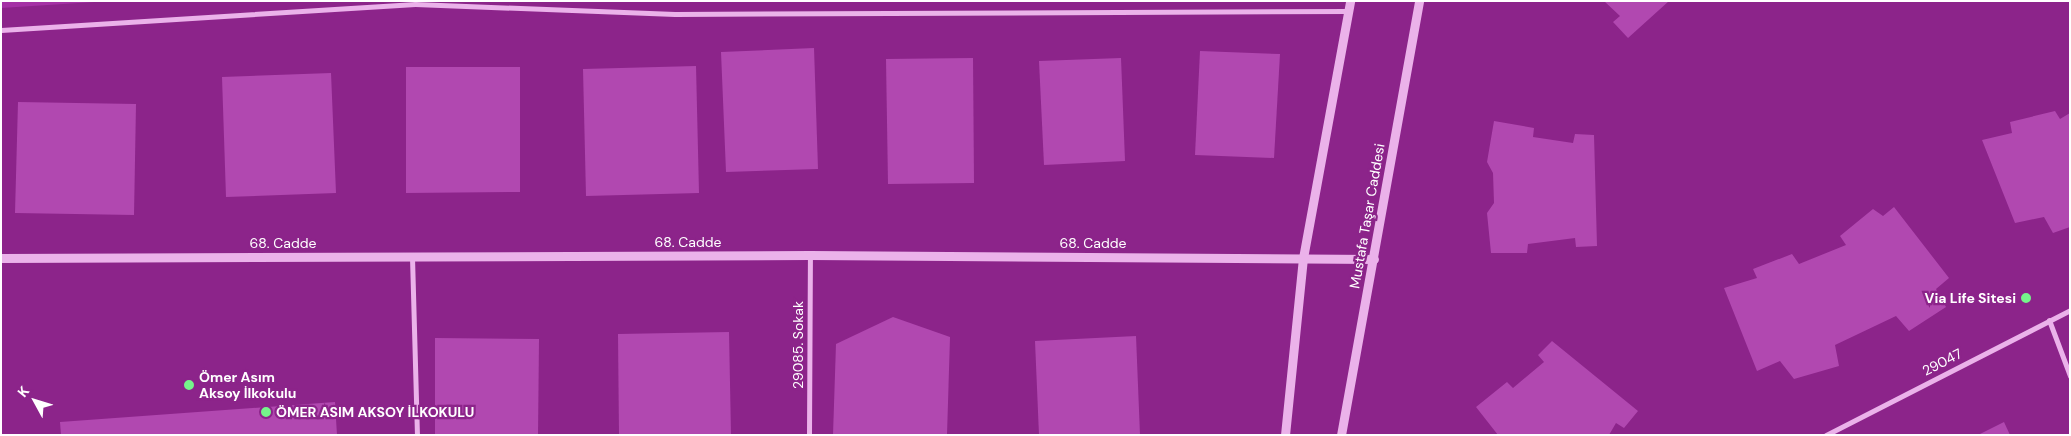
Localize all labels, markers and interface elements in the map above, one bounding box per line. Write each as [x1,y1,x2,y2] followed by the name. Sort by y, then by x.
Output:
[1346,142,1388,290] street label: Mustafa Taşar Caddesi
[655,234,721,250] street label: 68. Cadde
[250,235,316,251] street label: 68. Cadde
[1060,235,1126,251] street label: 68. Cadde
[1925,290,2016,306] place label: Via Life Sitesi
[2020,292,2032,304] marker: Via Life Sitesi
[790,301,806,389] street label: 29085. Sokak
[1919,345,1965,379] street label: 29047
[199,369,296,402] place label: Ömer Asım Aksoy İlkokulu
[10,376,60,426] north arrow
[183,379,195,391] marker: Ömer Asım Aksoy İlkokulu
[13,382,33,401] text: K
[276,404,474,420] place label: ÖMER ASIM AKSOY İLKOKULU
[260,406,272,418] marker: ÖMER ASIM AKSOY İLKOKULU

